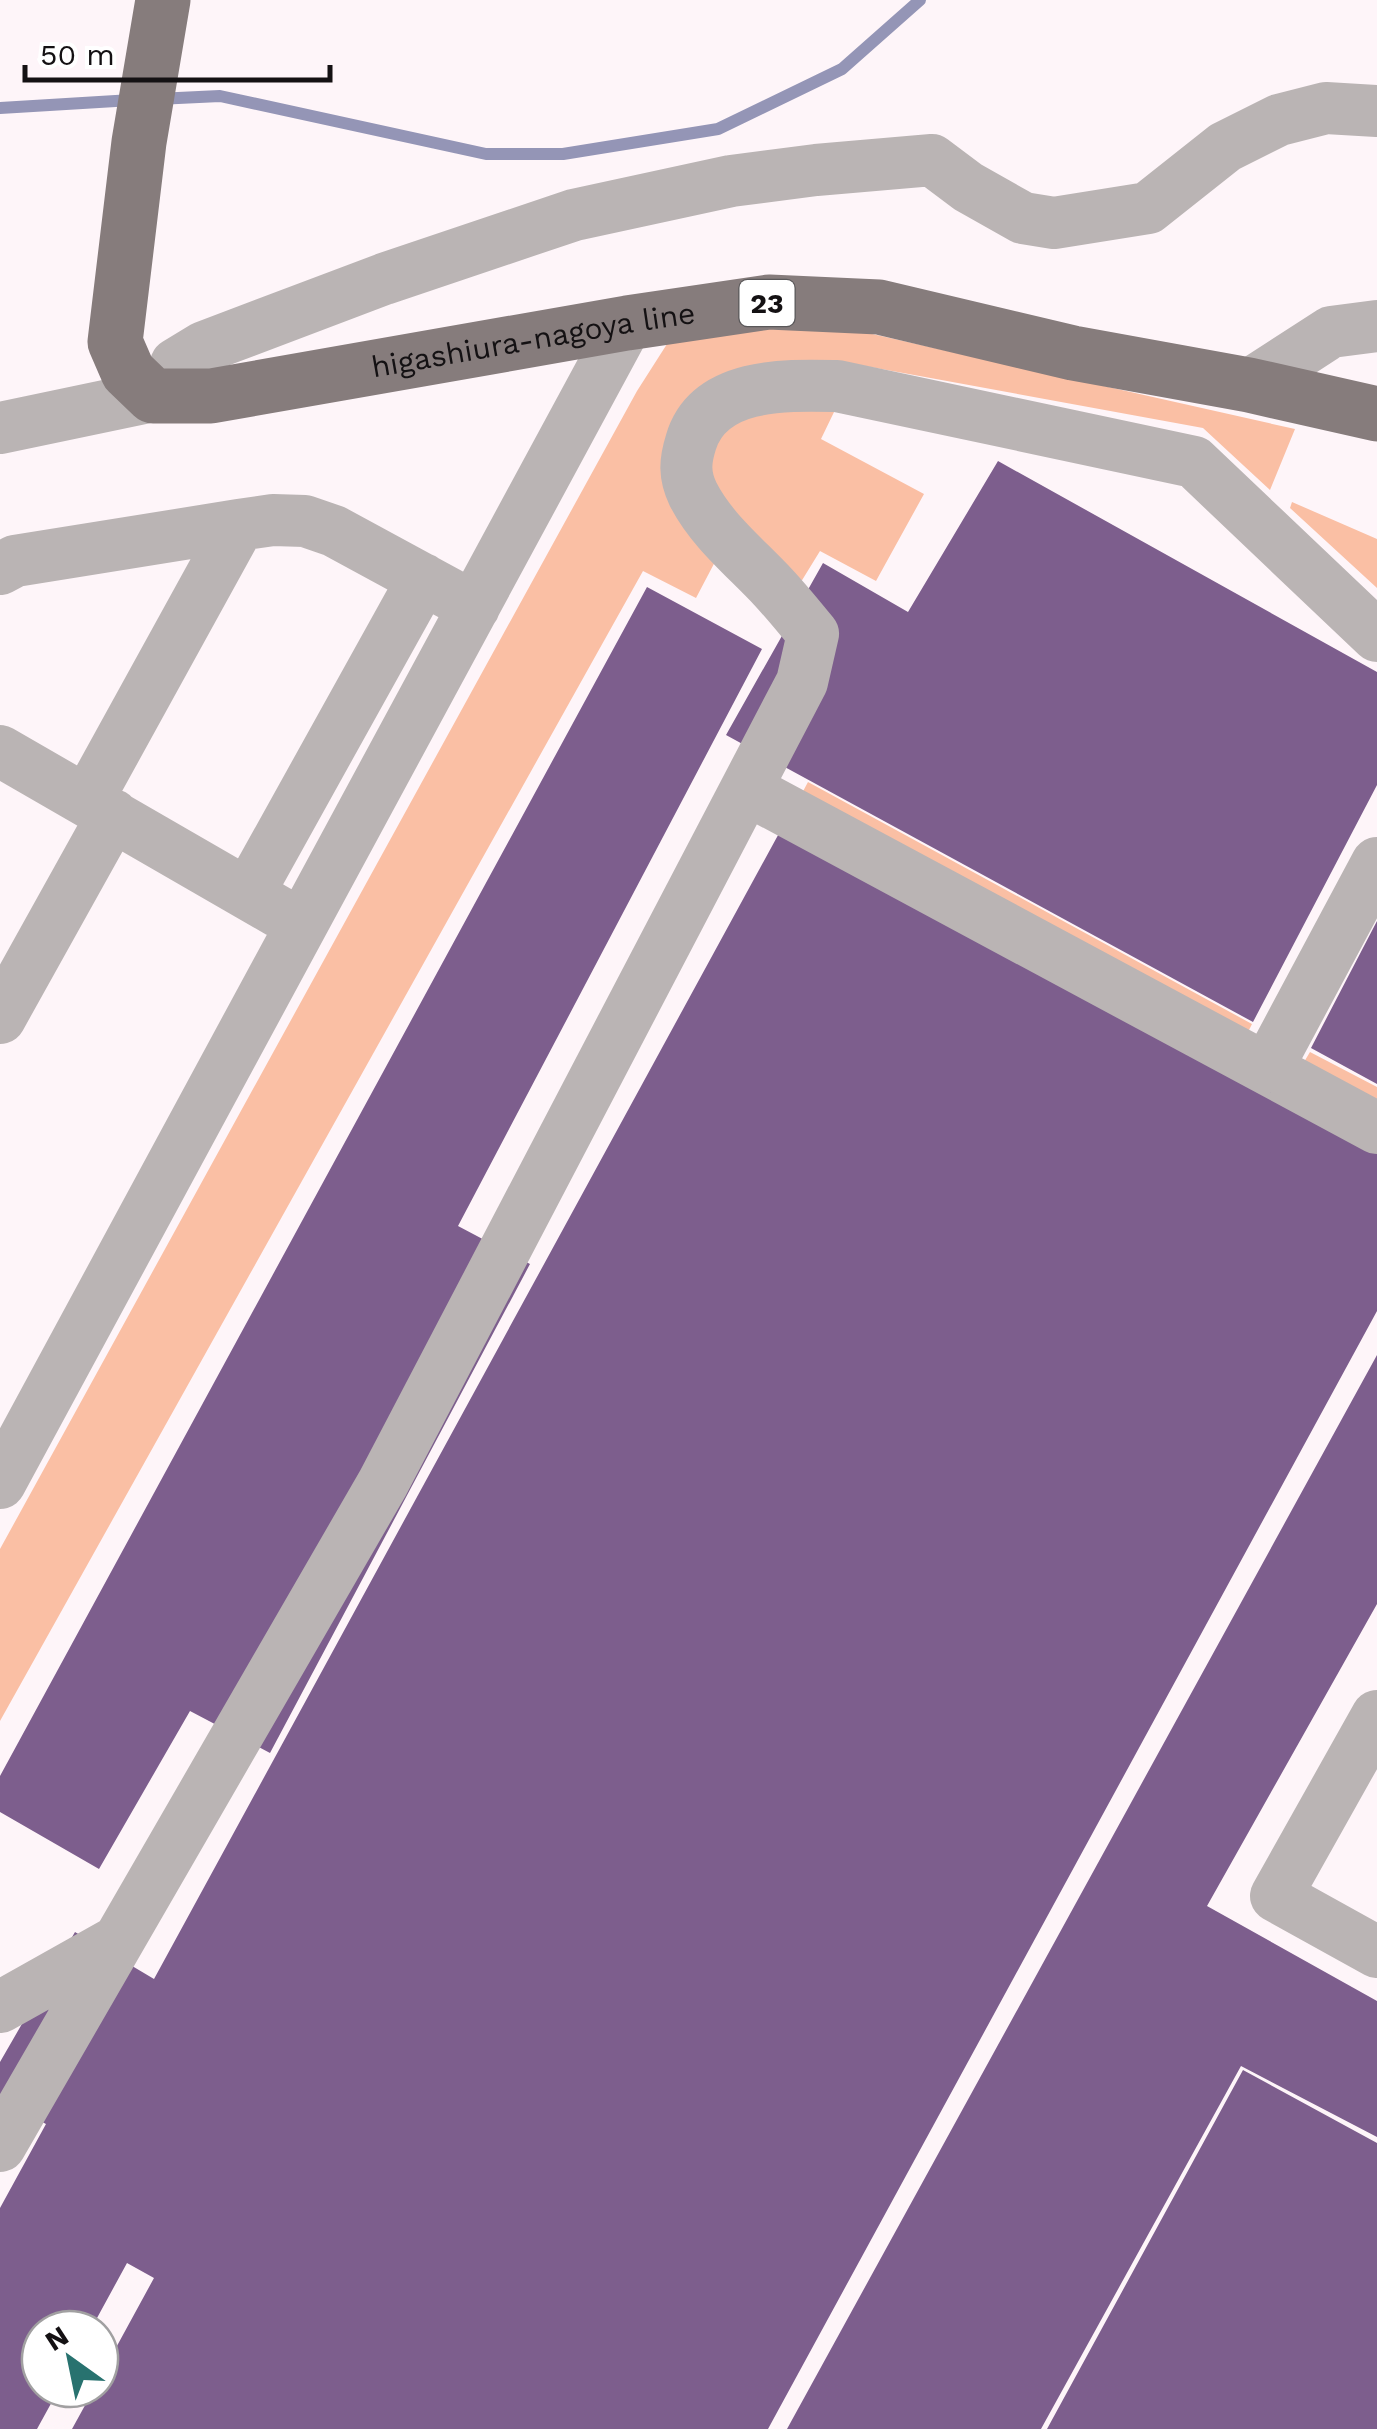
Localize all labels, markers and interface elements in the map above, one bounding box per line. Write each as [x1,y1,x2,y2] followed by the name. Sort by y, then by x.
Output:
[25,20,330,82] scale bar
[40,37,115,72] text: 50 m
[740,280,794,326] road number: 23
[369,295,697,385] street label: higashiura-nagoya line
[20,2309,120,2409] north arrow
[39,2319,74,2358] text: N

